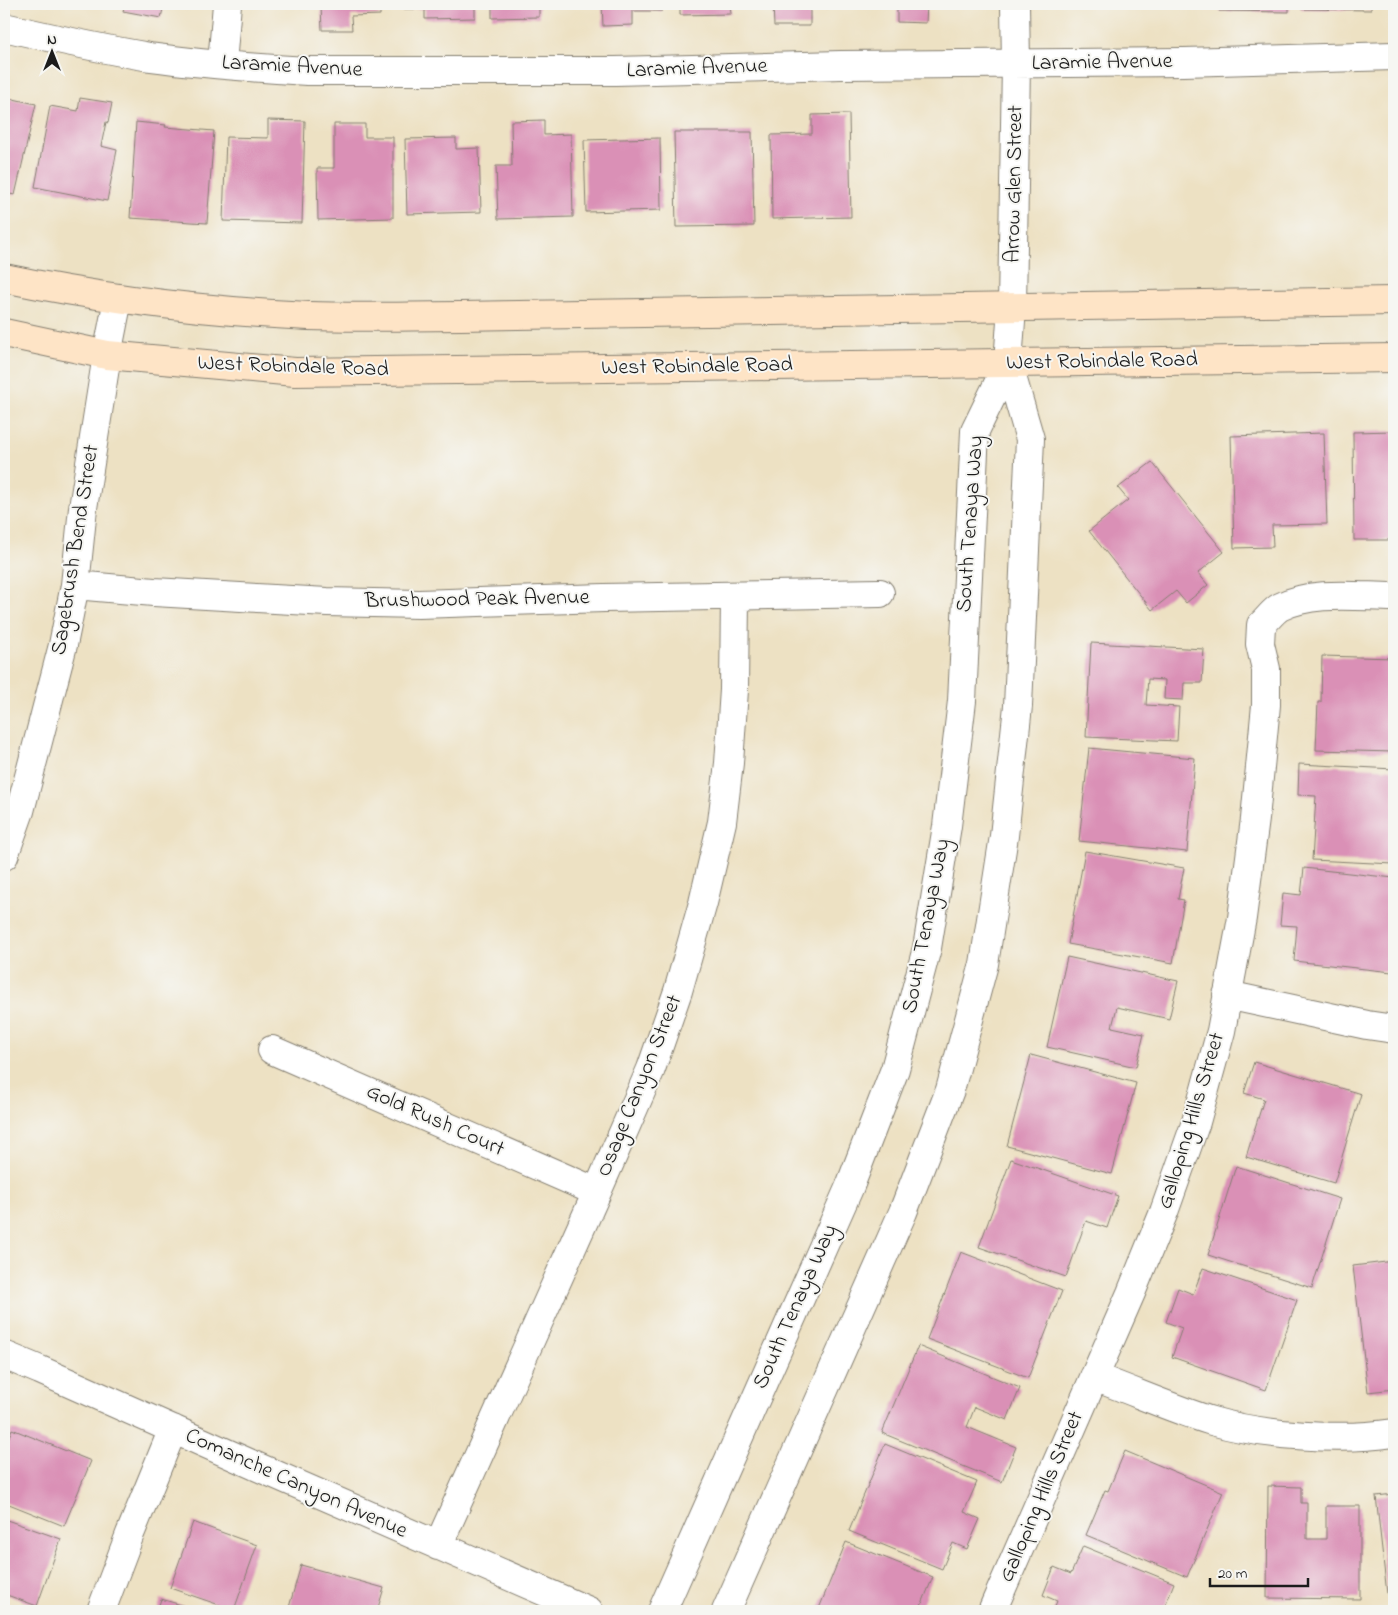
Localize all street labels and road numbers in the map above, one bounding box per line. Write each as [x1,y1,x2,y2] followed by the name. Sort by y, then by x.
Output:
[1031,46,1173,80] street label: Laramie Avenue
[221,47,363,87] street label: Laramie Avenue
[626,51,768,87] street label: Laramie Avenue
[998,104,1032,263] street label: Arrow Glen Street
[1006,344,1198,380] street label: West Robindale Road
[197,348,389,386] street label: West Robindale Road
[601,349,793,385] street label: West Robindale Road
[949,434,994,614] street label: South Tenaya Way
[44,442,110,658] street label: Sagebrush Bend Street
[363,582,590,618] street label: Brushwood Peak Avenue
[894,836,961,1016] street label: South Tenaya Way
[589,990,692,1182] street label: Osage Canyon Street
[1150,1028,1235,1213] street label: Galloping Hills Street
[361,1076,510,1166] street label: Gold Rush Court
[745,1219,848,1395] street label: South Tenaya Way
[992,1406,1094,1588] street label: Galloping Hills Street
[179,1421,412,1548] street label: Comanche Canyon Avenue

